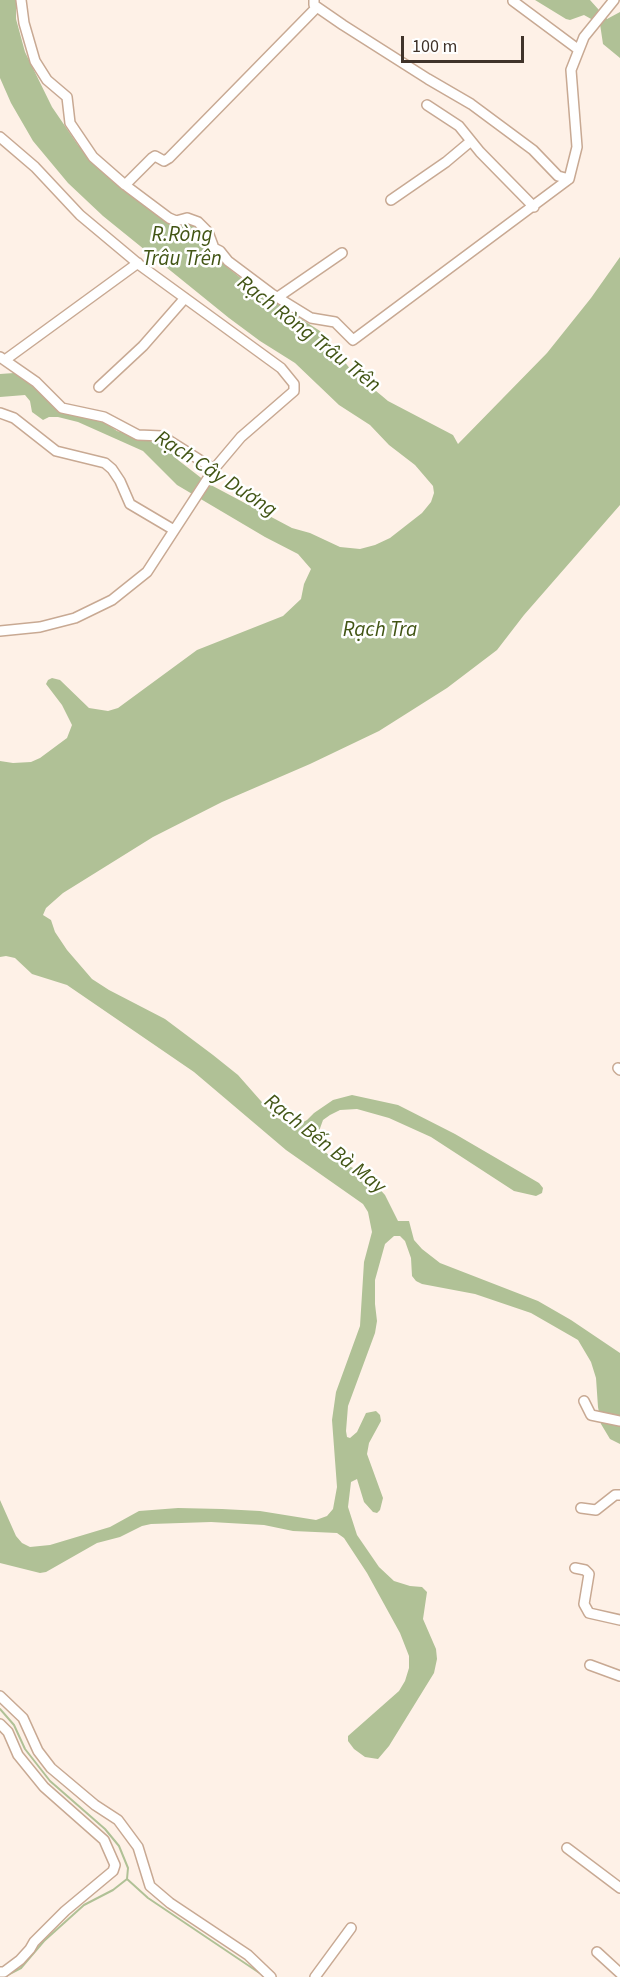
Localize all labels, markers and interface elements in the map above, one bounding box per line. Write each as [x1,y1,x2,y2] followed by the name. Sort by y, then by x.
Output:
[404,24,527,62] scale bar
[412,34,457,59] text: 100 m
[142,223,222,273] water label: R.Ròng Trâu Trên
[231,271,385,399] water label: Rạch Ròng Trâu Trên
[149,426,281,524] water label: Rạch Cây Dương
[343,618,417,644] water label: Rạch Tra
[258,1090,390,1200] water label: Rạch Bến Bà May

